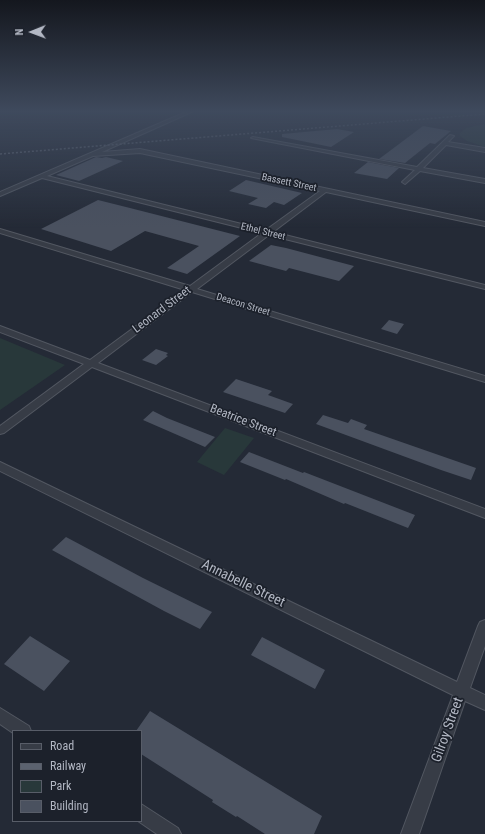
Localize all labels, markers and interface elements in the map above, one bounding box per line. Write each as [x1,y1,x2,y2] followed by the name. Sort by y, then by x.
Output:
[12,12,52,52] north arrow
[13,29,26,36] text: N
[261,171,317,195] street label: Bassett Street
[239,221,287,243] street label: Ethel Street
[130,283,194,337] street label: Leonard Street
[215,291,271,319] street label: Deacon Street
[208,402,278,440] street label: Beatrice Street
[199,557,287,611] street label: Annabelle Street
[429,695,467,765] street label: Gilroy Street
[12,730,142,822] legend
[50,739,74,753] text: Road
[50,759,86,773] text: Railway
[50,779,71,793] text: Park
[50,799,88,813] text: Building

